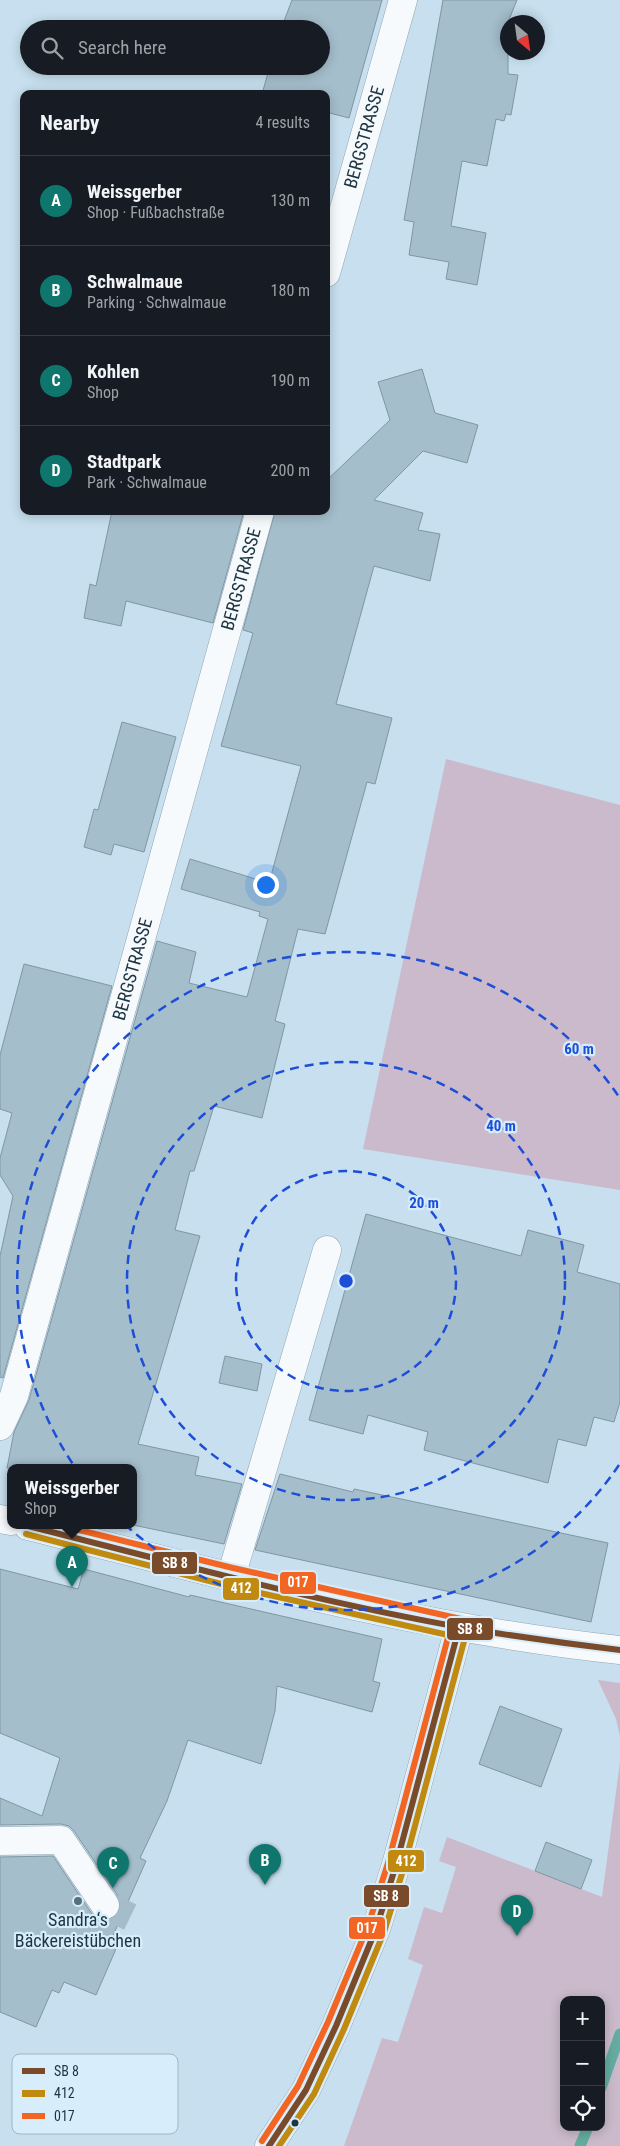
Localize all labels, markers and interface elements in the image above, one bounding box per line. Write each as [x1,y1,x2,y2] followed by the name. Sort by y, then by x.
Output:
[500,15,545,60] north arrow
[20,20,330,75] search box
[38,34,66,62] icon: search
[78,36,166,59] text: Search here
[339,84,388,191] street label: BERGSTRASSE
[40,111,99,135] text: Nearby
[255,113,310,132] text: 4 results
[87,180,182,203] text: Weissgerber
[51,191,61,210] text: A
[271,191,310,210] text: 130 m
[87,203,225,222] text: Shop · Fußbachstraße
[87,270,183,293] text: Schwalmaue
[52,281,60,300] text: B
[271,281,310,300] text: 180 m
[87,293,226,312] text: Parking · Schwalmaue
[87,360,139,383] text: Kohlen
[51,371,61,390] text: C
[271,371,310,390] text: 190 m
[87,383,119,402] text: Shop
[87,450,161,473] text: Stadtpark
[51,461,61,480] text: D
[271,461,310,480] text: 200 m
[87,473,207,492] text: Park · Schwalmaue
[216,525,265,632] street label: BERGSTRASSE
[253,872,279,898] your location
[108,916,156,1023] street label: BERGSTRASSE
[564,1040,594,1058] text: 60 m
[486,1117,516,1135] text: 40 m
[409,1194,439,1212] text: 20 m
[337,1272,355,1290] centre of rings
[7,1464,137,1529] popup
[25,1476,119,1499] text: Weissgerber
[25,1499,57,1518] text: Shop
[56,1546,88,1587] pin: A
[151,1551,198,1575] line badge: SB 8
[162,1555,188,1571] text: SB 8
[279,1571,317,1595] line badge: 017
[287,1574,309,1590] text: 017
[222,1577,260,1601] line badge: 412
[230,1580,252,1596] text: 412
[446,1617,494,1641] line badge: SB 8
[457,1621,483,1637] text: SB 8
[249,1844,281,1885] pin: B
[97,1847,129,1888] pin: C
[387,1849,425,1873] line badge: 412
[395,1853,417,1869] text: 412
[363,1884,410,1908] line badge: SB 8
[373,1888,399,1904] text: SB 8
[72,1895,84,1907] marker: Sandra‘s Bäckereistübchen
[501,1895,533,1936] pin: D
[15,1909,141,1951] place label: Sandra‘s Bäckereistübchen
[348,1916,386,1940] line badge: 017
[356,1920,378,1936] text: 017
[560,1996,605,2131] map controls
[560,1996,605,2041] button: +
[560,2041,605,2086] button: −
[12,2054,178,2134] legend
[54,2063,79,2079] text: SB 8
[54,2085,75,2101] text: 412
[560,2086,605,2131] button: locate
[54,2108,75,2124] text: 017
[290,2118,300,2128] unlabelled marker

